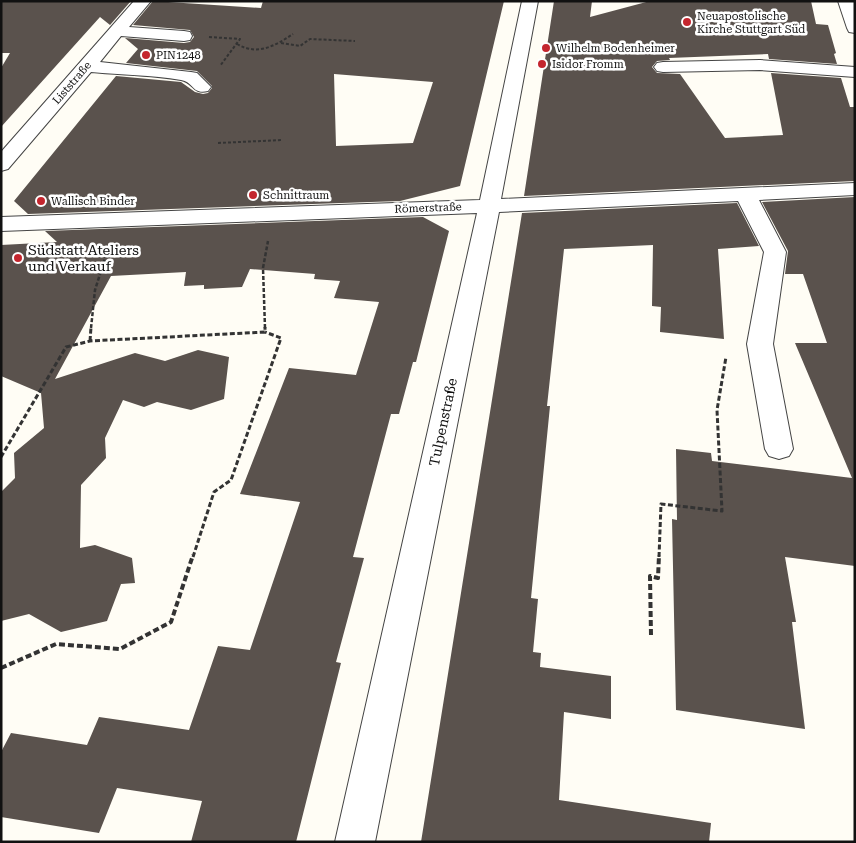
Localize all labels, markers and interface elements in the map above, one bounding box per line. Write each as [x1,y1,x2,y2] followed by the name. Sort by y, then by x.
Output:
[697,10,805,36] place label: Neuapostolische Kirche Stuttgart Süd
[681,16,693,28] marker: Neuapostolische Kirche Stuttgart Süd
[540,42,552,54] marker: Wilhelm Bodenheimer
[556,42,675,55] place label: Wilhelm Bodenheimer
[140,49,152,61] marker: PIN1248
[156,49,201,62] place label: PIN1248
[536,58,548,70] marker: Isidor Fromm
[552,58,624,71] place label: Isidor Fromm
[50,59,94,107] street label: Liststraße
[247,189,259,201] marker: Schnittraum
[263,189,329,202] place label: Schnittraum
[35,195,47,207] marker: Wallisch Binder
[51,195,135,208] place label: Wallisch Binder
[394,200,462,216] street label: Römerstraße
[28,242,139,274] place label: Südstatt Ateliers und Verkauf
[12,252,24,264] marker: Südstatt Ateliers und Verkauf
[426,376,460,468] street label: Tulpenstraße

